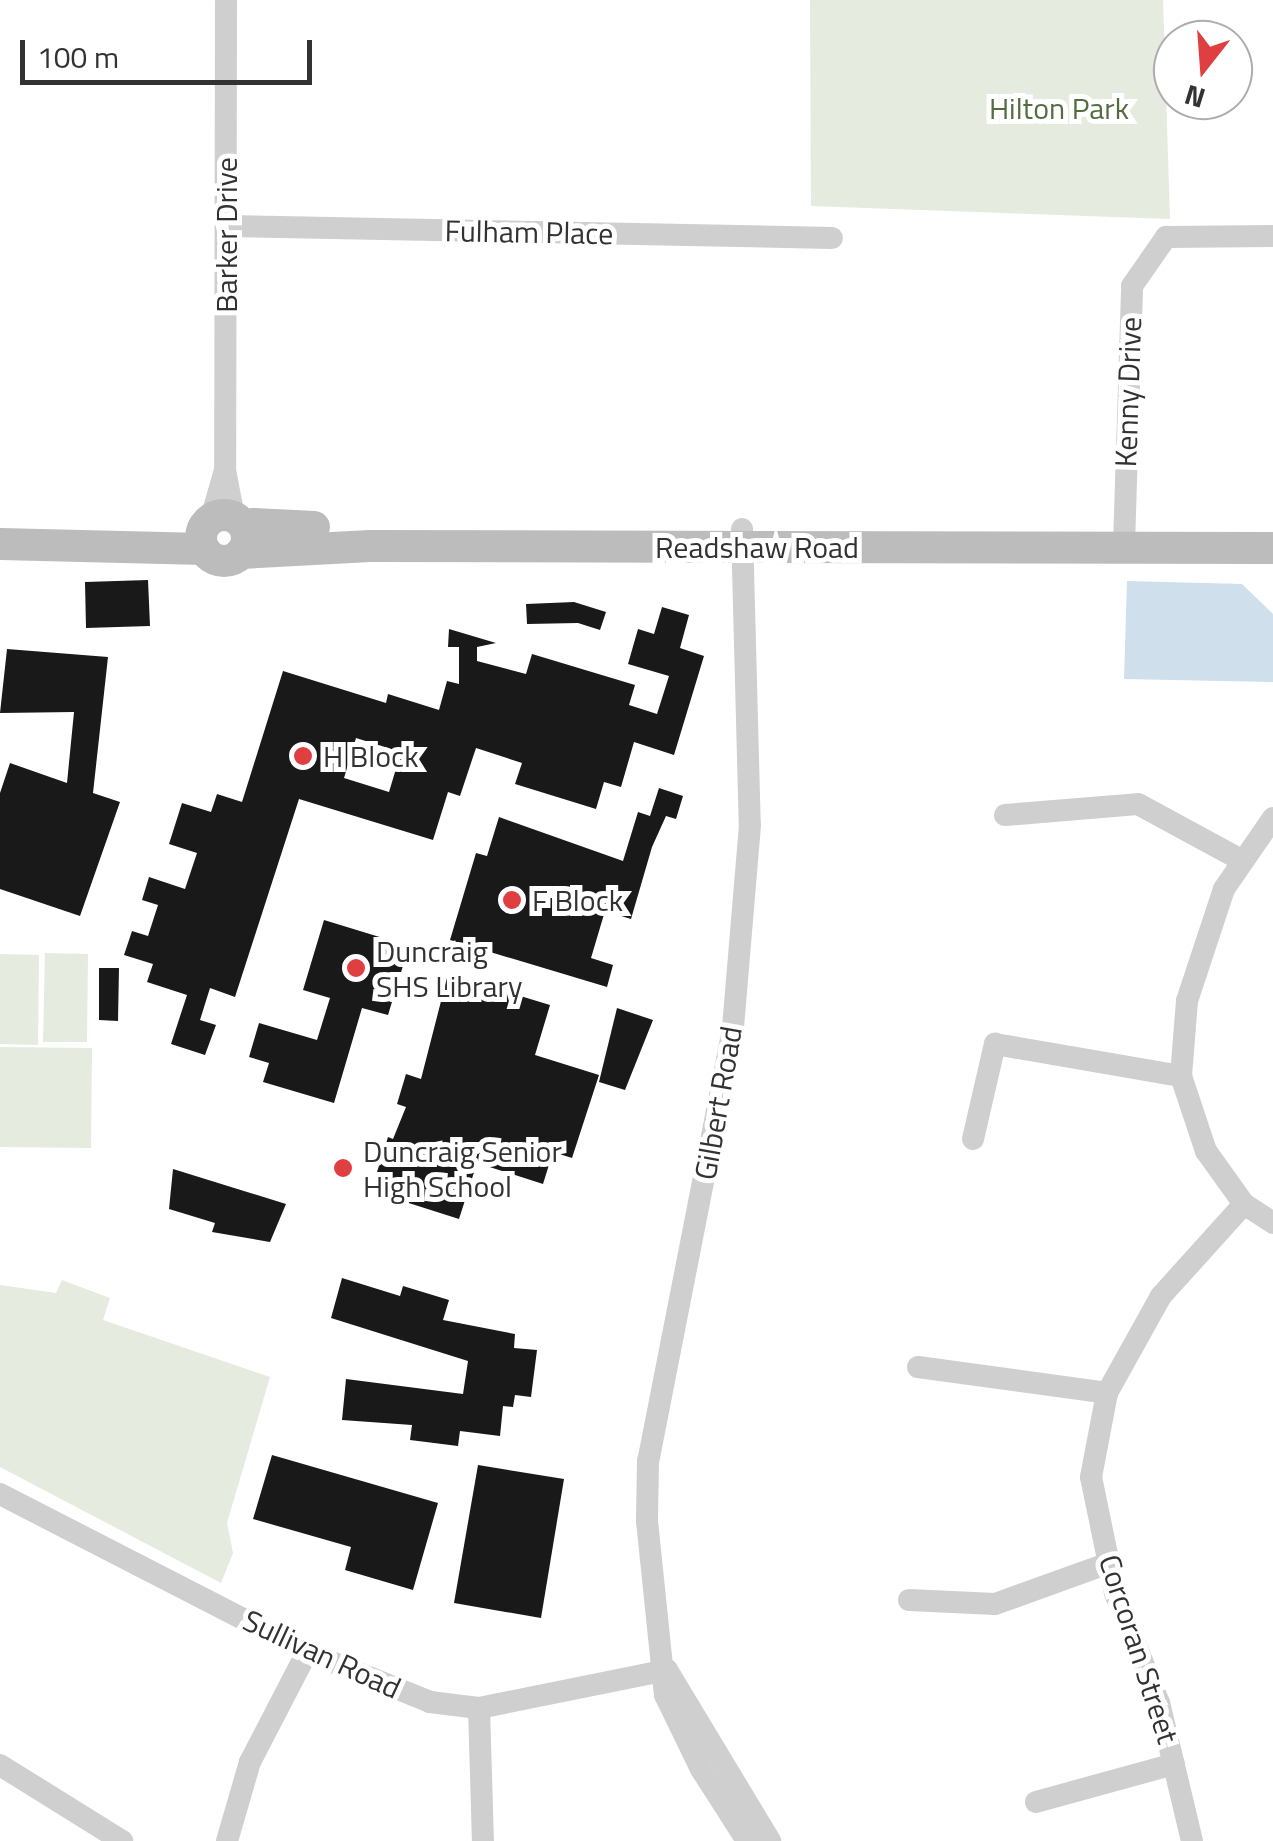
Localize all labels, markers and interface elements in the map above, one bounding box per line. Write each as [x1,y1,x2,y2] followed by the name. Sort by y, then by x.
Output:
[25,20,318,82] scale bar
[1153,20,1253,120] north arrow
[37,34,119,80] text: 100 m
[1179,74,1210,121] text: N
[989,90,1129,126] park label: Hilton Park
[208,157,244,313] street label: Barker Drive
[444,213,614,251] street label: Fulham Place
[1107,316,1149,468] street label: Kenny Drive
[655,529,859,565] street label: Readshaw Road
[323,738,419,774] place label: H Block
[292,745,314,767] marker: H Block
[532,882,623,918] place label: F Block
[501,889,523,911] marker: F Block
[376,933,522,1004] place label: Duncraig SHS Library
[345,957,367,979] marker: Duncraig SHS Library
[687,1023,749,1183] street label: Gilbert Road
[363,1133,562,1204] place label: Duncraig Senior High School
[332,1157,354,1179] marker: Duncraig Senior High School
[1092,1550,1186,1748] street label: Corcoran Street
[238,1602,406,1706] street label: Sullivan Road

